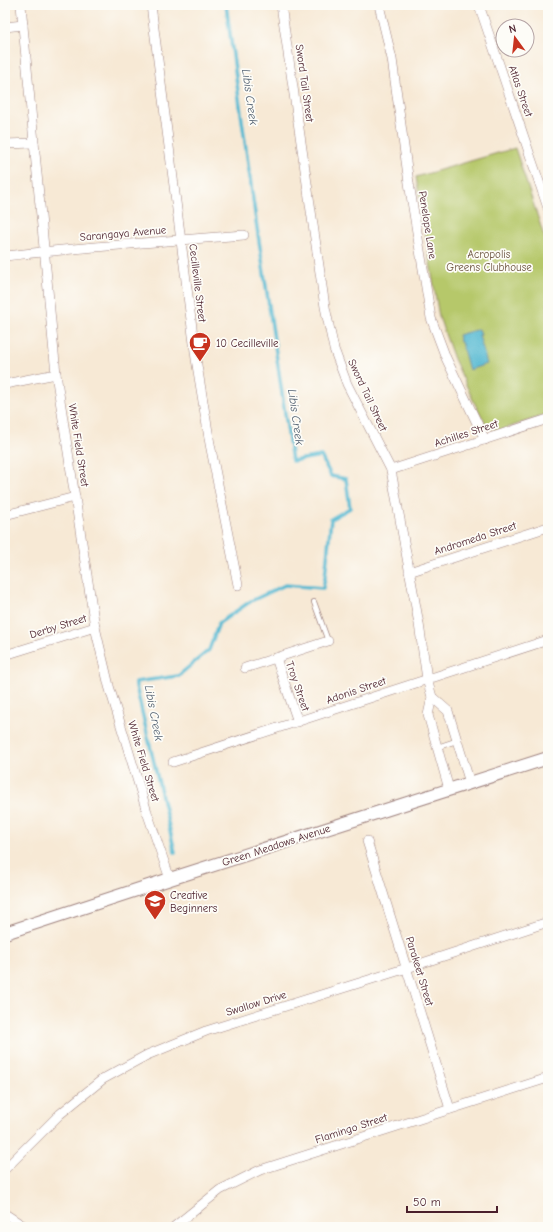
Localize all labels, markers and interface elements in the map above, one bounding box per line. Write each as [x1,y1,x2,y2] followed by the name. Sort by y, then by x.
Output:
[495,18,535,58] north arrow
[507,22,518,36] text: N
[293,43,317,124] street label: Sword Tail Street
[506,64,536,119] street label: Atlas Street
[239,68,261,126] water label: Libis Creek
[416,190,439,260] street label: Penelope Lane
[79,223,167,244] street label: Sarangaya Avenue
[186,243,209,324] street label: Cecilleville Street
[446,248,532,274] park label: Acropolis Greens Clubhouse
[187,330,213,363] cafe icon: 10 Cecilleville
[216,337,279,350] place label: 10 Cecilleville
[345,357,390,434] street label: Sword Tail Street
[285,388,307,446] water label: Libis Creek
[66,403,92,488] street label: White Field Street
[433,417,500,450] street label: Achilles Street
[432,519,519,558] street label: Andromeda Street
[28,611,89,641] street label: Derby Street
[283,660,312,714] street label: Troy Street
[325,674,389,707] street label: Adonis Street
[142,684,166,742] water label: Libis Creek
[125,719,162,804] street label: White Field Street
[220,822,332,869] street label: Green Meadows Avenue
[142,888,168,921] school or university icon: Creative Beginners
[170,889,218,915] place label: Creative Beginners
[403,935,436,1008] street label: Parakeet Street
[224,988,288,1019] street label: Swallow Drive
[313,1110,390,1146] street label: Flamingo Street
[407,1188,497,1214] scale bar
[413,1195,441,1209] text: 50 m

